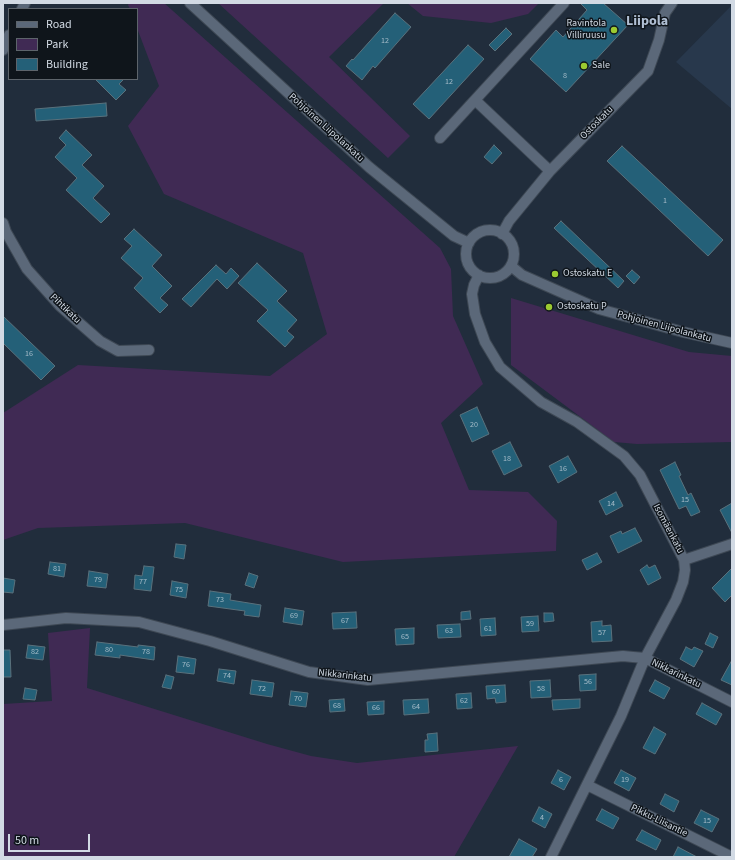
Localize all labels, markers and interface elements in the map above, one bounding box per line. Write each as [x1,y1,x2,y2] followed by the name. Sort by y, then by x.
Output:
[8,8,138,80] legend
[626,14,668,30] district label: Liipola
[46,16,72,33] text: Road
[566,18,606,42] place label: Ravintola Villiruusu
[609,25,619,35] marker: Ravintola Villiruusu
[46,36,68,53] text: Park
[381,36,389,46] house number: 12
[46,56,88,73] text: Building
[592,60,610,72] place label: Sale
[579,61,589,71] marker: Sale
[563,71,567,81] house number: 8
[445,77,453,87] house number: 12
[286,91,366,165] street label: Pohjoinen Liipolankatu
[578,104,616,142] street label: Ostoskatu
[663,196,667,206] house number: 1
[563,268,612,280] place label: Ostoskatu E
[550,269,560,279] marker: Ostoskatu E
[47,291,83,327] street label: Pihtikatu
[557,301,607,313] place label: Ostoskatu P
[544,302,554,312] marker: Ostoskatu P
[616,309,712,345] street label: Pohjoinen Liipolankatu
[25,349,33,359] house number: 16
[470,420,478,430] house number: 20
[503,454,511,464] house number: 18
[559,464,567,474] house number: 16
[681,495,689,505] house number: 15
[607,499,615,509] house number: 14
[650,502,686,556] street label: Isomäenkatu
[53,564,61,574] house number: 81
[94,575,102,585] house number: 79
[139,577,147,587] house number: 77
[175,585,183,595] house number: 75
[216,595,224,605] house number: 73
[290,611,298,621] house number: 69
[341,616,349,626] house number: 67
[526,619,534,629] house number: 59
[484,624,492,634] house number: 61
[445,626,453,636] house number: 63
[598,628,606,638] house number: 57
[401,632,409,642] house number: 65
[105,645,113,655] house number: 80
[31,647,39,657] house number: 82
[142,647,150,657] house number: 78
[649,657,703,691] street label: Nikkarinkatu
[182,660,190,670] house number: 76
[318,667,372,685] street label: Nikkarinkatu
[223,671,231,681] house number: 74
[584,677,592,687] house number: 56
[258,684,266,694] house number: 72
[537,684,545,694] house number: 58
[492,687,500,697] house number: 60
[294,694,302,704] house number: 70
[460,696,468,706] house number: 62
[333,701,341,711] house number: 68
[412,702,420,712] house number: 64
[372,703,380,713] house number: 66
[559,775,563,785] house number: 6
[621,775,629,785] house number: 19
[629,802,689,840] street label: Pikku-Liisantie
[540,813,544,823] house number: 4
[703,816,711,826] house number: 15
[10,826,92,852] scale bar
[15,832,39,849] text: 50 m

